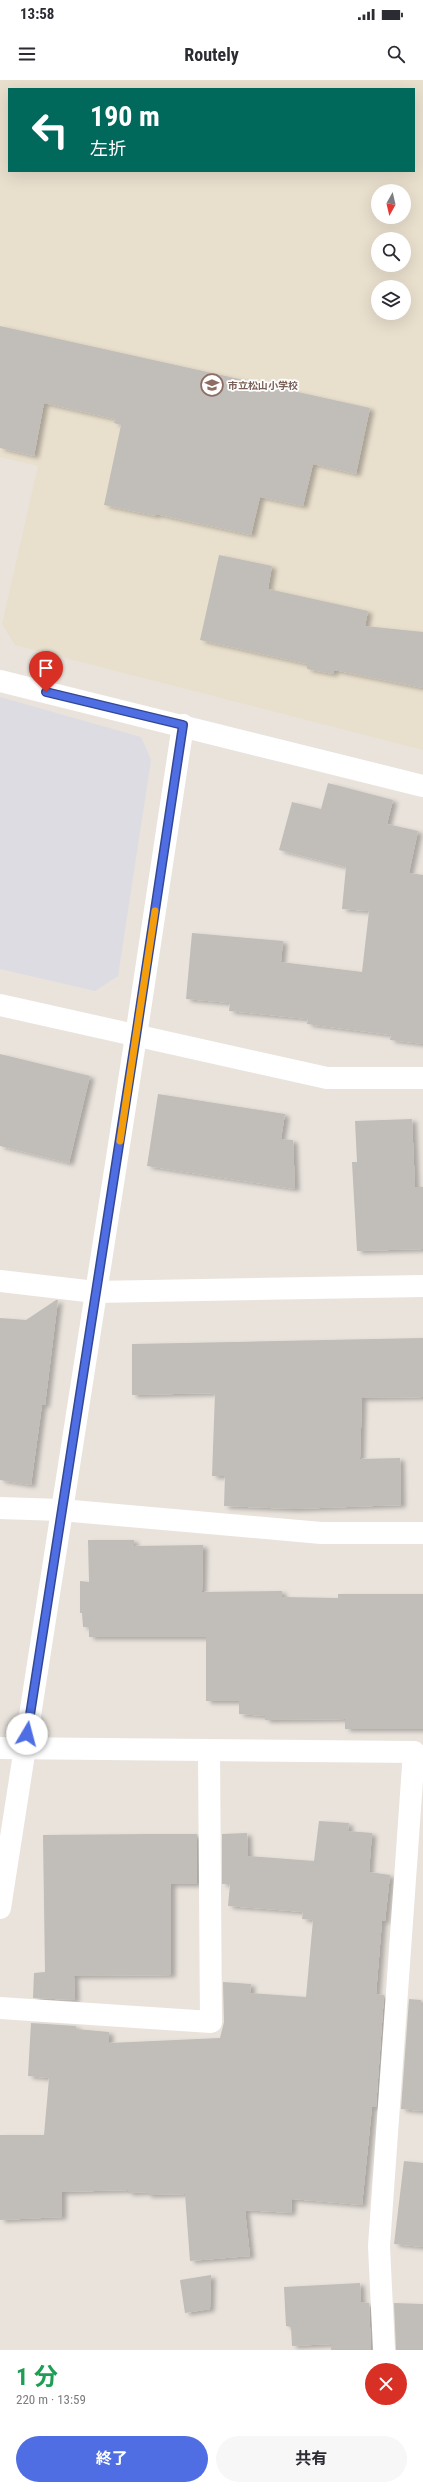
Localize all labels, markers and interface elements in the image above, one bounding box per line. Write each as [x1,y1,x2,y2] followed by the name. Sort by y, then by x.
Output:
[20,5,54,23] text: 13:58
[16,43,38,65] icon: menu
[385,43,407,65] icon: search
[184,44,239,65] text: Routely
[90,100,160,133] text: 190 m
[24,104,76,156] icon: left
[90,138,126,159] text: 左折
[371,184,411,224] north arrow
[371,184,411,320] map controls
[371,232,411,272] button: search
[371,280,411,320] button: layers
[199,372,225,398] school or university icon: 市立松山小学校
[228,380,298,391] place label: 市立松山小学校
[29,651,63,692] pin
[35,657,57,679] icon: arrive
[6,1713,48,1755] position arrow
[16,2363,58,2391] text: 1 分
[365,2363,407,2405] button: close
[16,2392,86,2407] text: 220 m · 13:59
[16,2436,208,2482] button: 終了
[216,2436,407,2482] button: 共有

